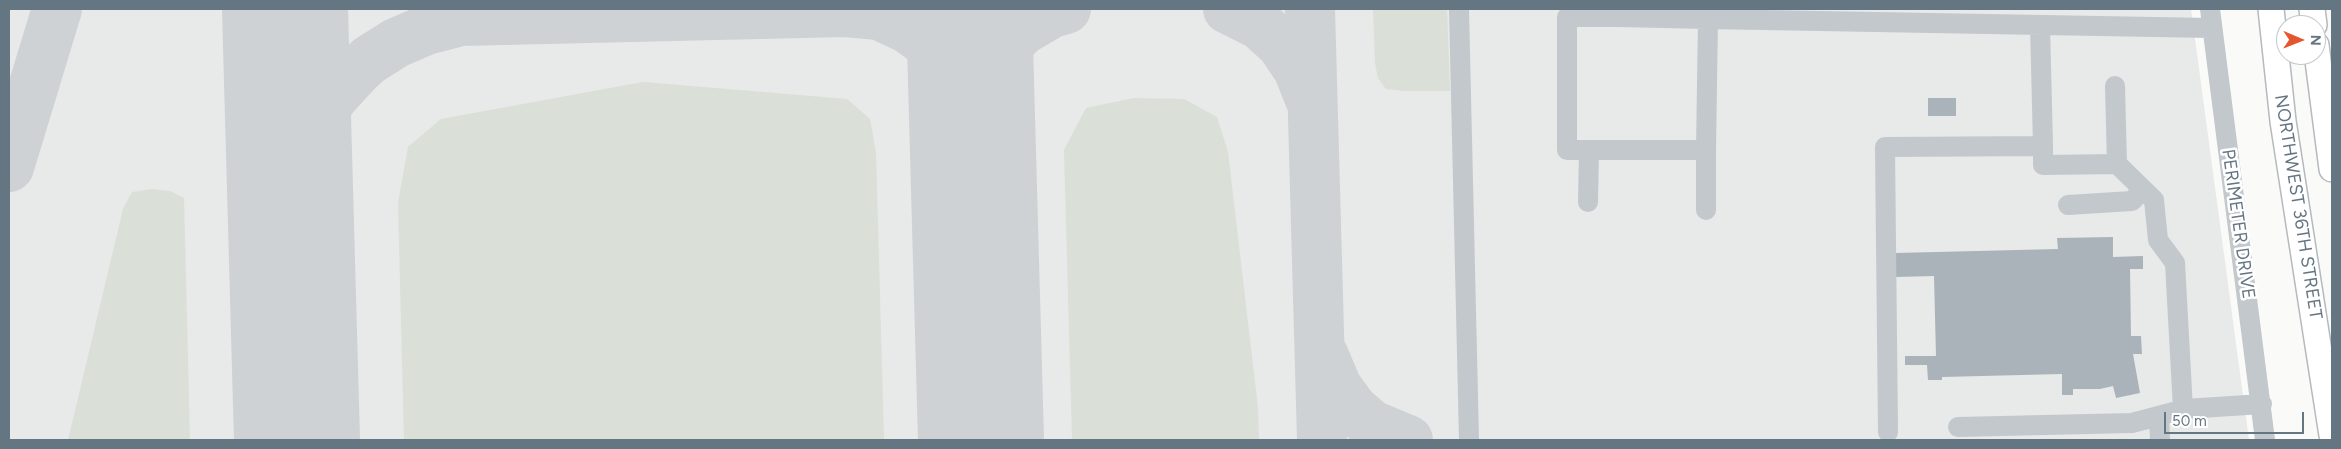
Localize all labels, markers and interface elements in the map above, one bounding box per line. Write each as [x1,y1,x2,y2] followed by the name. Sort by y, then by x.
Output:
[2276,15,2326,65] north arrow
[2307,35,2324,46] text: N
[2270,93,2326,321] street label: NORTHWEST 36TH STREET
[2217,148,2259,300] street label: PERIMETER DRIVE
[2166,402,2306,434] scale bar
[2172,412,2207,430] text: 50 m

